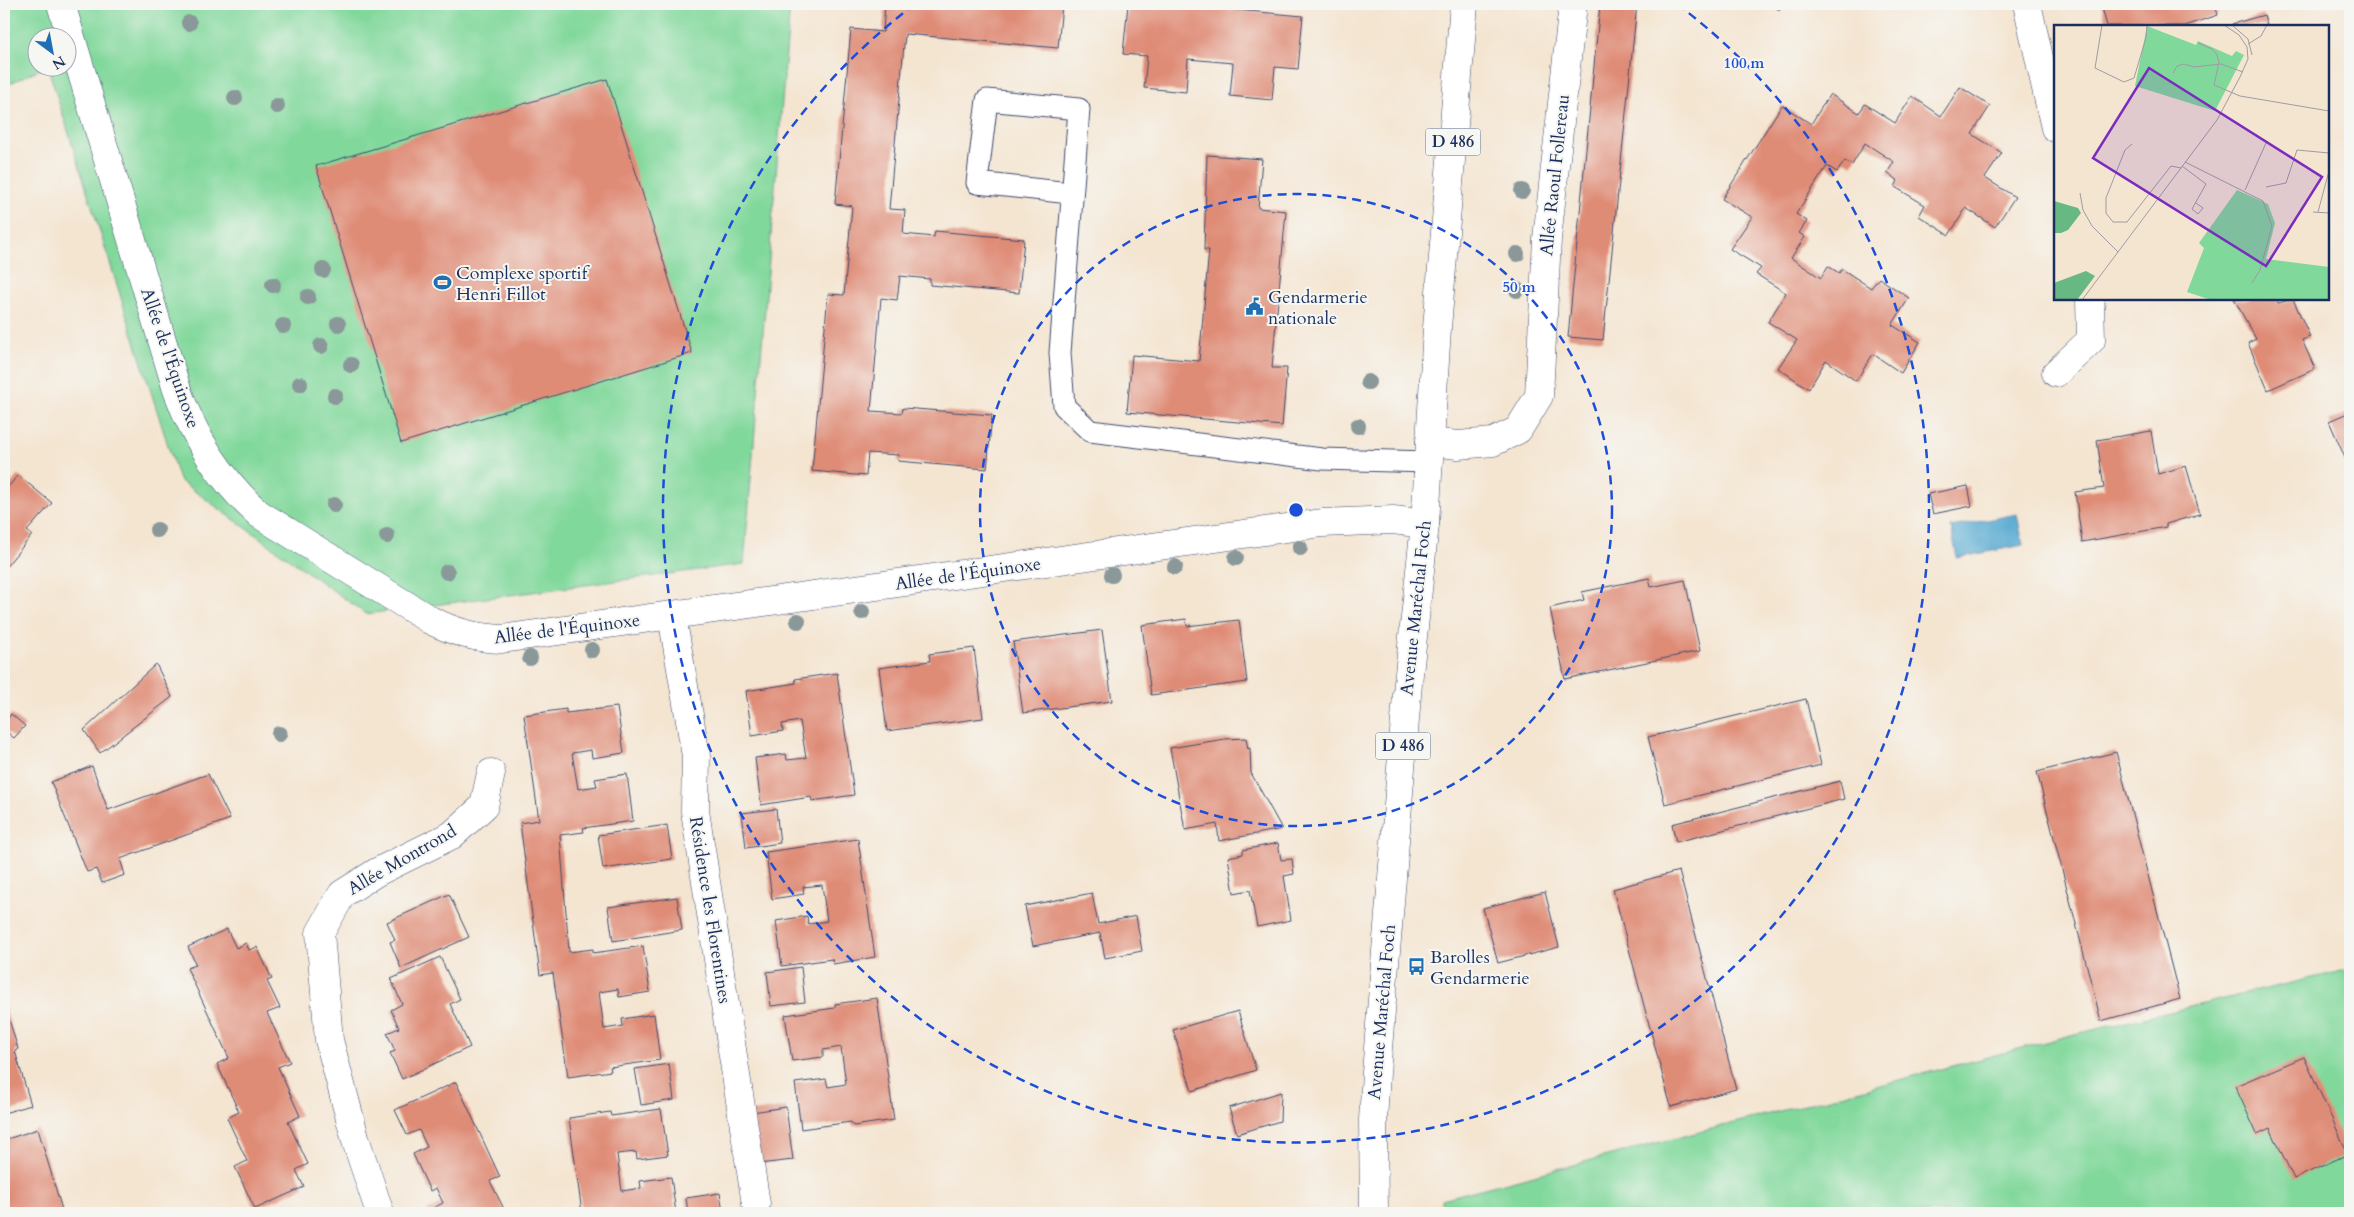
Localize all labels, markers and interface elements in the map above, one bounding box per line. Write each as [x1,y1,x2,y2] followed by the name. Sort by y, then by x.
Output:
[2054,25,2329,300] inset map
[28,28,78,78] north arrow
[48,51,69,74] text: N
[1724,53,1765,73] text: 100 m
[1534,93,1576,257] street label: Allée Raoul Follereau
[1426,128,1480,156] road number: D 486
[456,261,591,307] place label: Complexe sportif Henri Fillot
[432,273,452,293] sports icon: Complexe sportif Henri Fillot
[1502,277,1536,297] text: 50 m
[134,284,206,432] street label: Allée de l'Équinoxe
[1268,285,1368,331] place label: Gendarmerie nationale
[1244,297,1264,317] public building icon: Gendarmerie nationale
[1287,501,1305,519] centre of rings
[1394,519,1438,697] street label: Avenue Maréchal Foch
[893,551,1043,597] street label: Allée de l'Équinoxe
[492,608,642,650] street label: Allée de l'Équinoxe
[1376,732,1430,759] road number: D 486
[683,815,737,1005] street label: Résidence les Florentines
[343,819,461,901] street label: Allée Montrond
[1362,923,1402,1101] street label: Avenue Maréchal Foch
[1430,945,1530,991] place label: Barolles Gendarmerie
[1406,957,1426,977] bus stop icon: Barolles Gendarmerie

